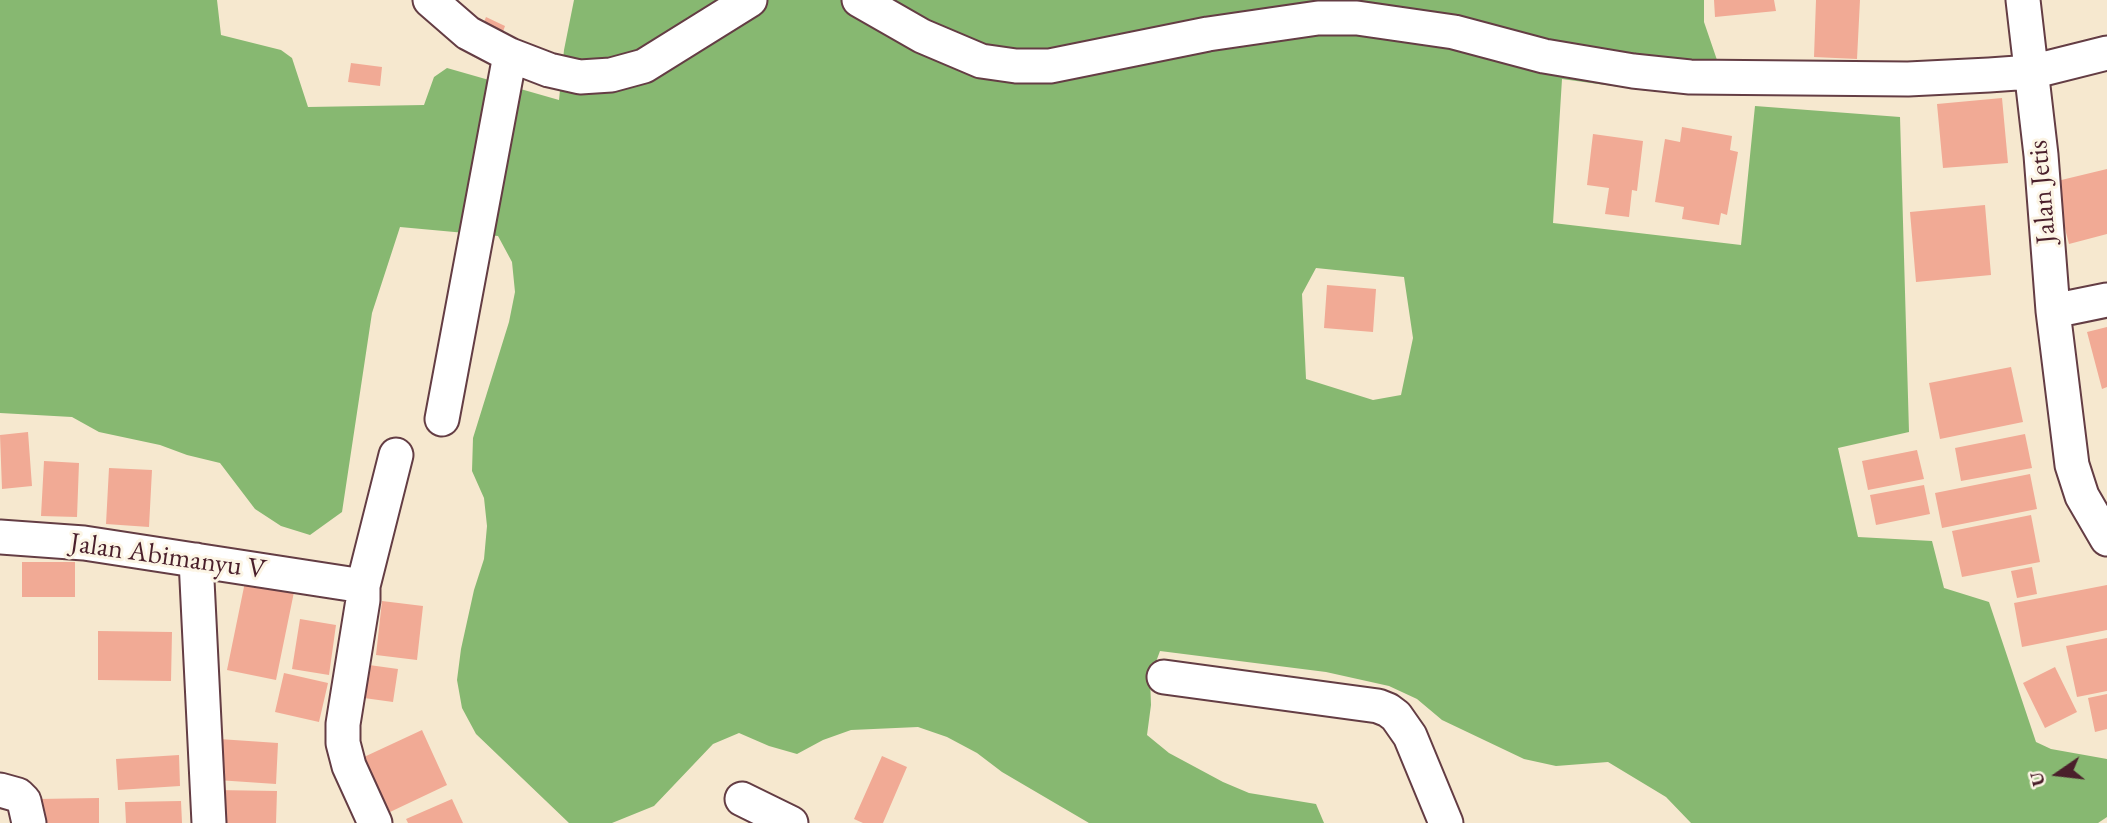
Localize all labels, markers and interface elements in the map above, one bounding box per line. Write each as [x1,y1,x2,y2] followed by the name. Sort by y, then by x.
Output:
[2022,139,2064,245] street label: Jalan Jetis
[68,527,268,587] street label: Jalan Abimanyu V
[2023,739,2093,809] north arrow
[2023,769,2051,789] text: U

